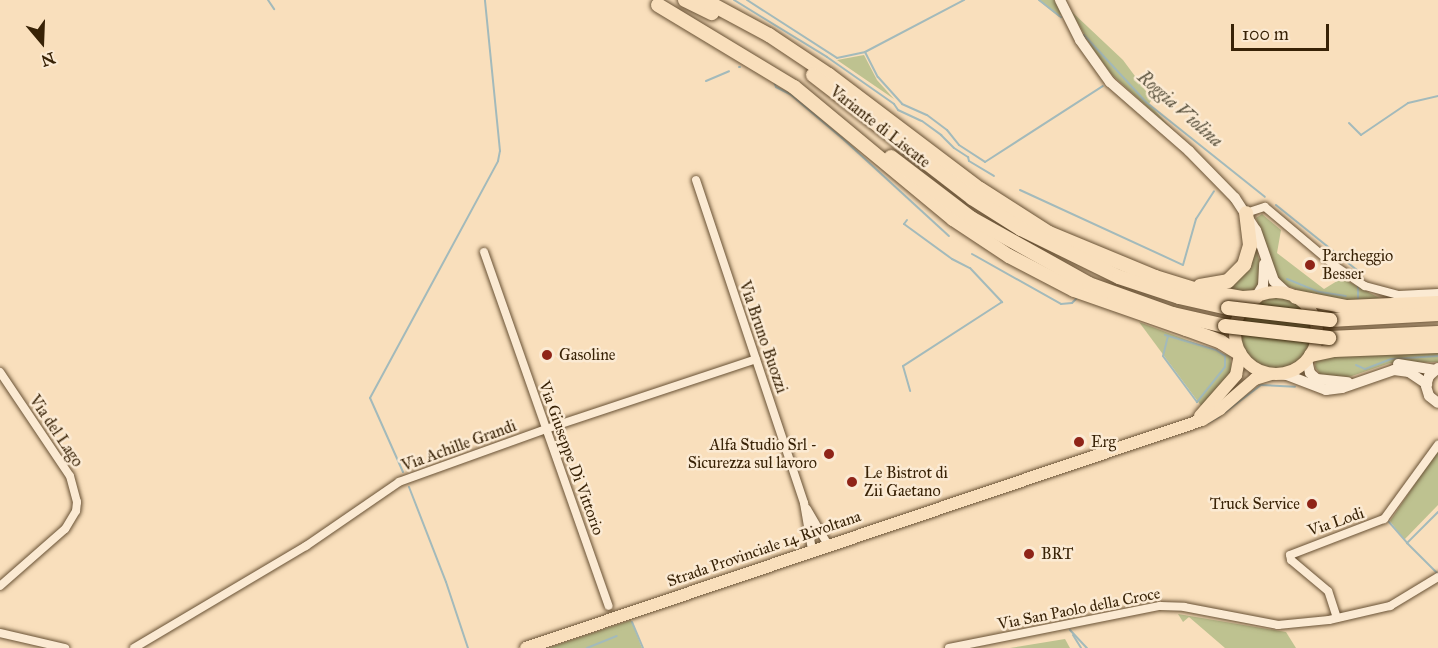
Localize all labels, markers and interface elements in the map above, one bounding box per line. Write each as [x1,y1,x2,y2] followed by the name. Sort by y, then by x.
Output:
[12,12,72,72] north arrow
[1234,12,1332,50] scale bar
[1242,23,1289,45] text: 100 m
[39,48,58,71] text: N
[1133,66,1227,152] water label: Roggia Violina
[826,82,934,172] street label: Variante di Liscate
[1322,246,1393,284] place label: Parcheggio Besser
[1303,258,1317,272] marker: Parcheggio Besser
[735,278,791,396] street label: Via Bruno Buozzi
[559,345,615,365] place label: Gasoline
[540,348,554,362] marker: Gasoline
[534,378,608,538] street label: Via Giuseppe Di Vittorio
[25,391,87,471] street label: Via del Lago
[399,416,519,476] street label: Via Achille Grandi
[1091,432,1116,452] place label: Erg
[688,435,817,473] place label: Alfa Studio Srl - Sicurezza sul lavoro
[1072,435,1086,449] marker: Erg
[822,447,836,461] marker: Alfa Studio Srl - Sicurezza sul lavoro
[864,463,948,501] place label: Le Bistrot di Zii Gaetano
[845,475,859,489] marker: Le Bistrot di Zii Gaetano
[1210,494,1300,514] place label: Truck Service
[1305,497,1319,511] marker: Truck Service
[1305,503,1367,541] street label: Via Lodi
[664,507,864,591] street label: Strada Provinciale 14 Rivoltana
[1041,544,1073,564] place label: BRT
[1022,547,1036,561] marker: BRT
[996,584,1162,634] street label: Via San Paolo della Croce

